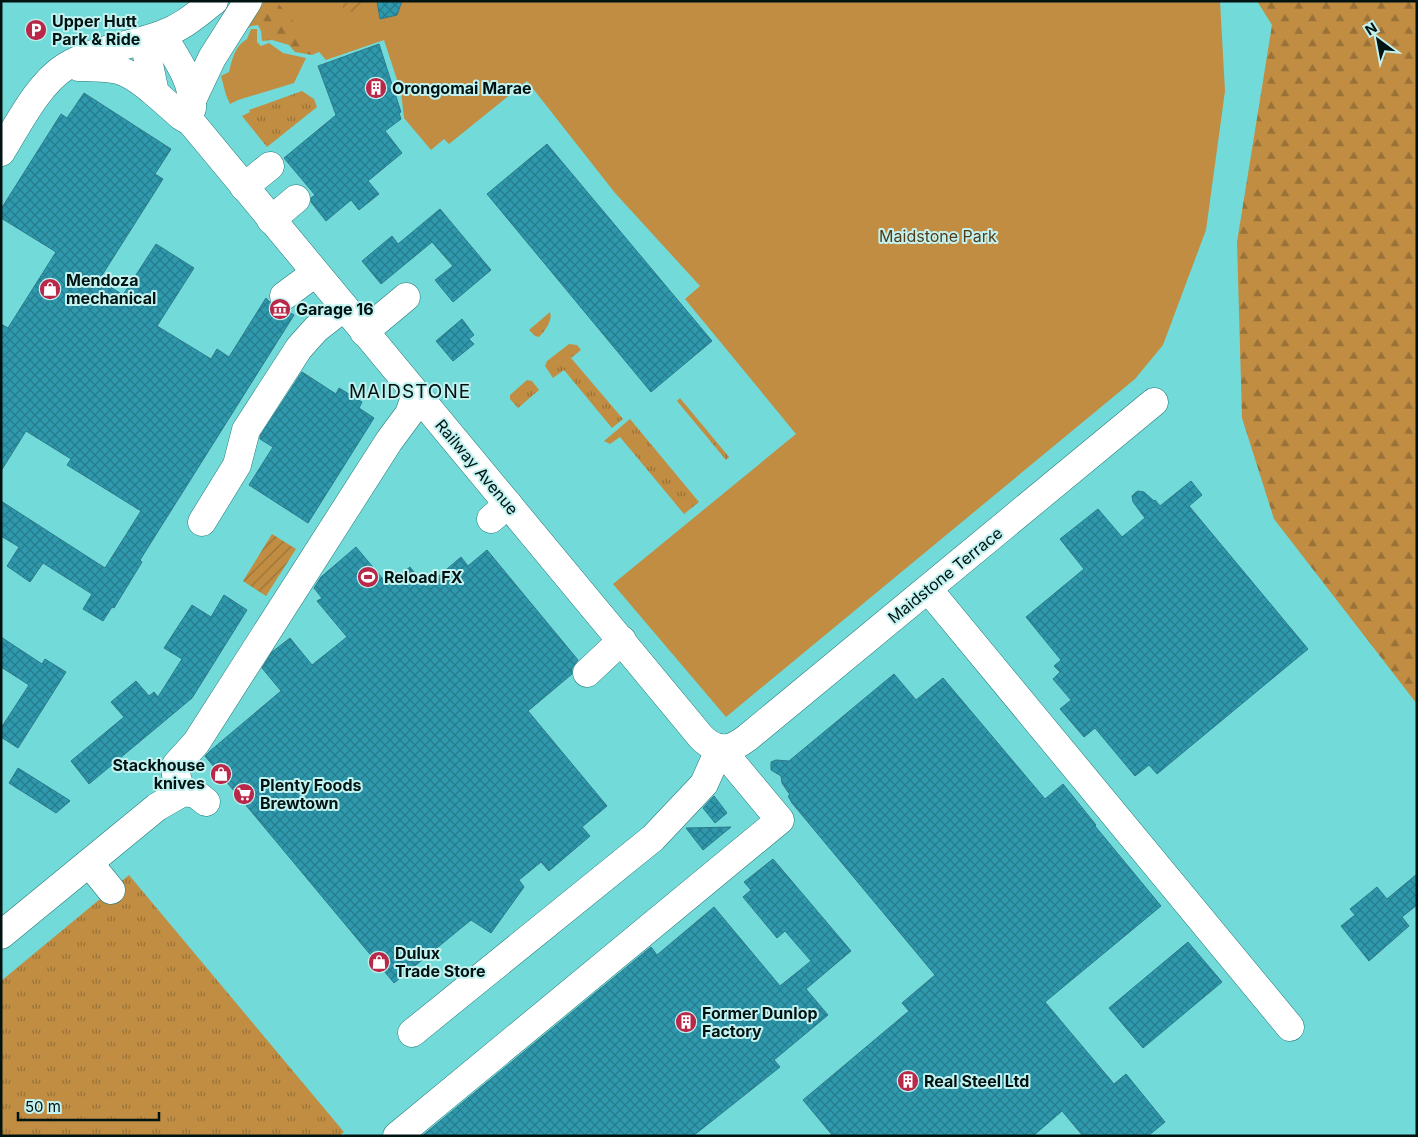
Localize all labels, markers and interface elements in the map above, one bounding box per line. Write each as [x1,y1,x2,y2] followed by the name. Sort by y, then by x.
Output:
[52,11,140,49] place label: Upper Hutt Park & Ride
[1353,15,1403,65] north arrow
[24,18,48,42] parking icon: Upper Hutt Park & Ride
[1362,19,1380,39] text: N
[364,76,388,100] building icon: Orongomai Marae
[392,78,531,98] place label: Orongomai Marae
[879,226,997,246] park label: Maidstone Park
[66,270,156,308] place label: Mendoza mechanical
[38,277,62,301] shop icon: Mendoza mechanical
[268,297,292,321] museum icon: Garage 16
[296,299,374,319] place label: Garage 16
[349,380,471,403] district label: MAIDSTONE
[431,415,523,519] street label: Railway Avenue
[884,523,1006,627] street label: Maidstone Terrace
[356,565,380,589] sports icon: Reload FX
[384,567,463,587] place label: Reload FX
[112,755,205,793] place label: Stackhouse knives
[209,762,233,786] shop icon: Stackhouse knives
[260,775,361,813] place label: Plenty Foods Brewtown
[232,782,256,806] supermarket icon: Plenty Foods Brewtown
[395,943,485,981] place label: Dulux Trade Store
[367,950,391,974] shop icon: Dulux Trade Store
[702,1003,818,1041] place label: Former Dunlop Factory
[674,1010,698,1034] building icon: Former Dunlop Factory
[896,1069,920,1093] building icon: Real Steel Ltd
[924,1071,1029,1091] place label: Real Steel Ltd
[18,1090,159,1122] scale bar
[25,1097,61,1116] text: 50 m

